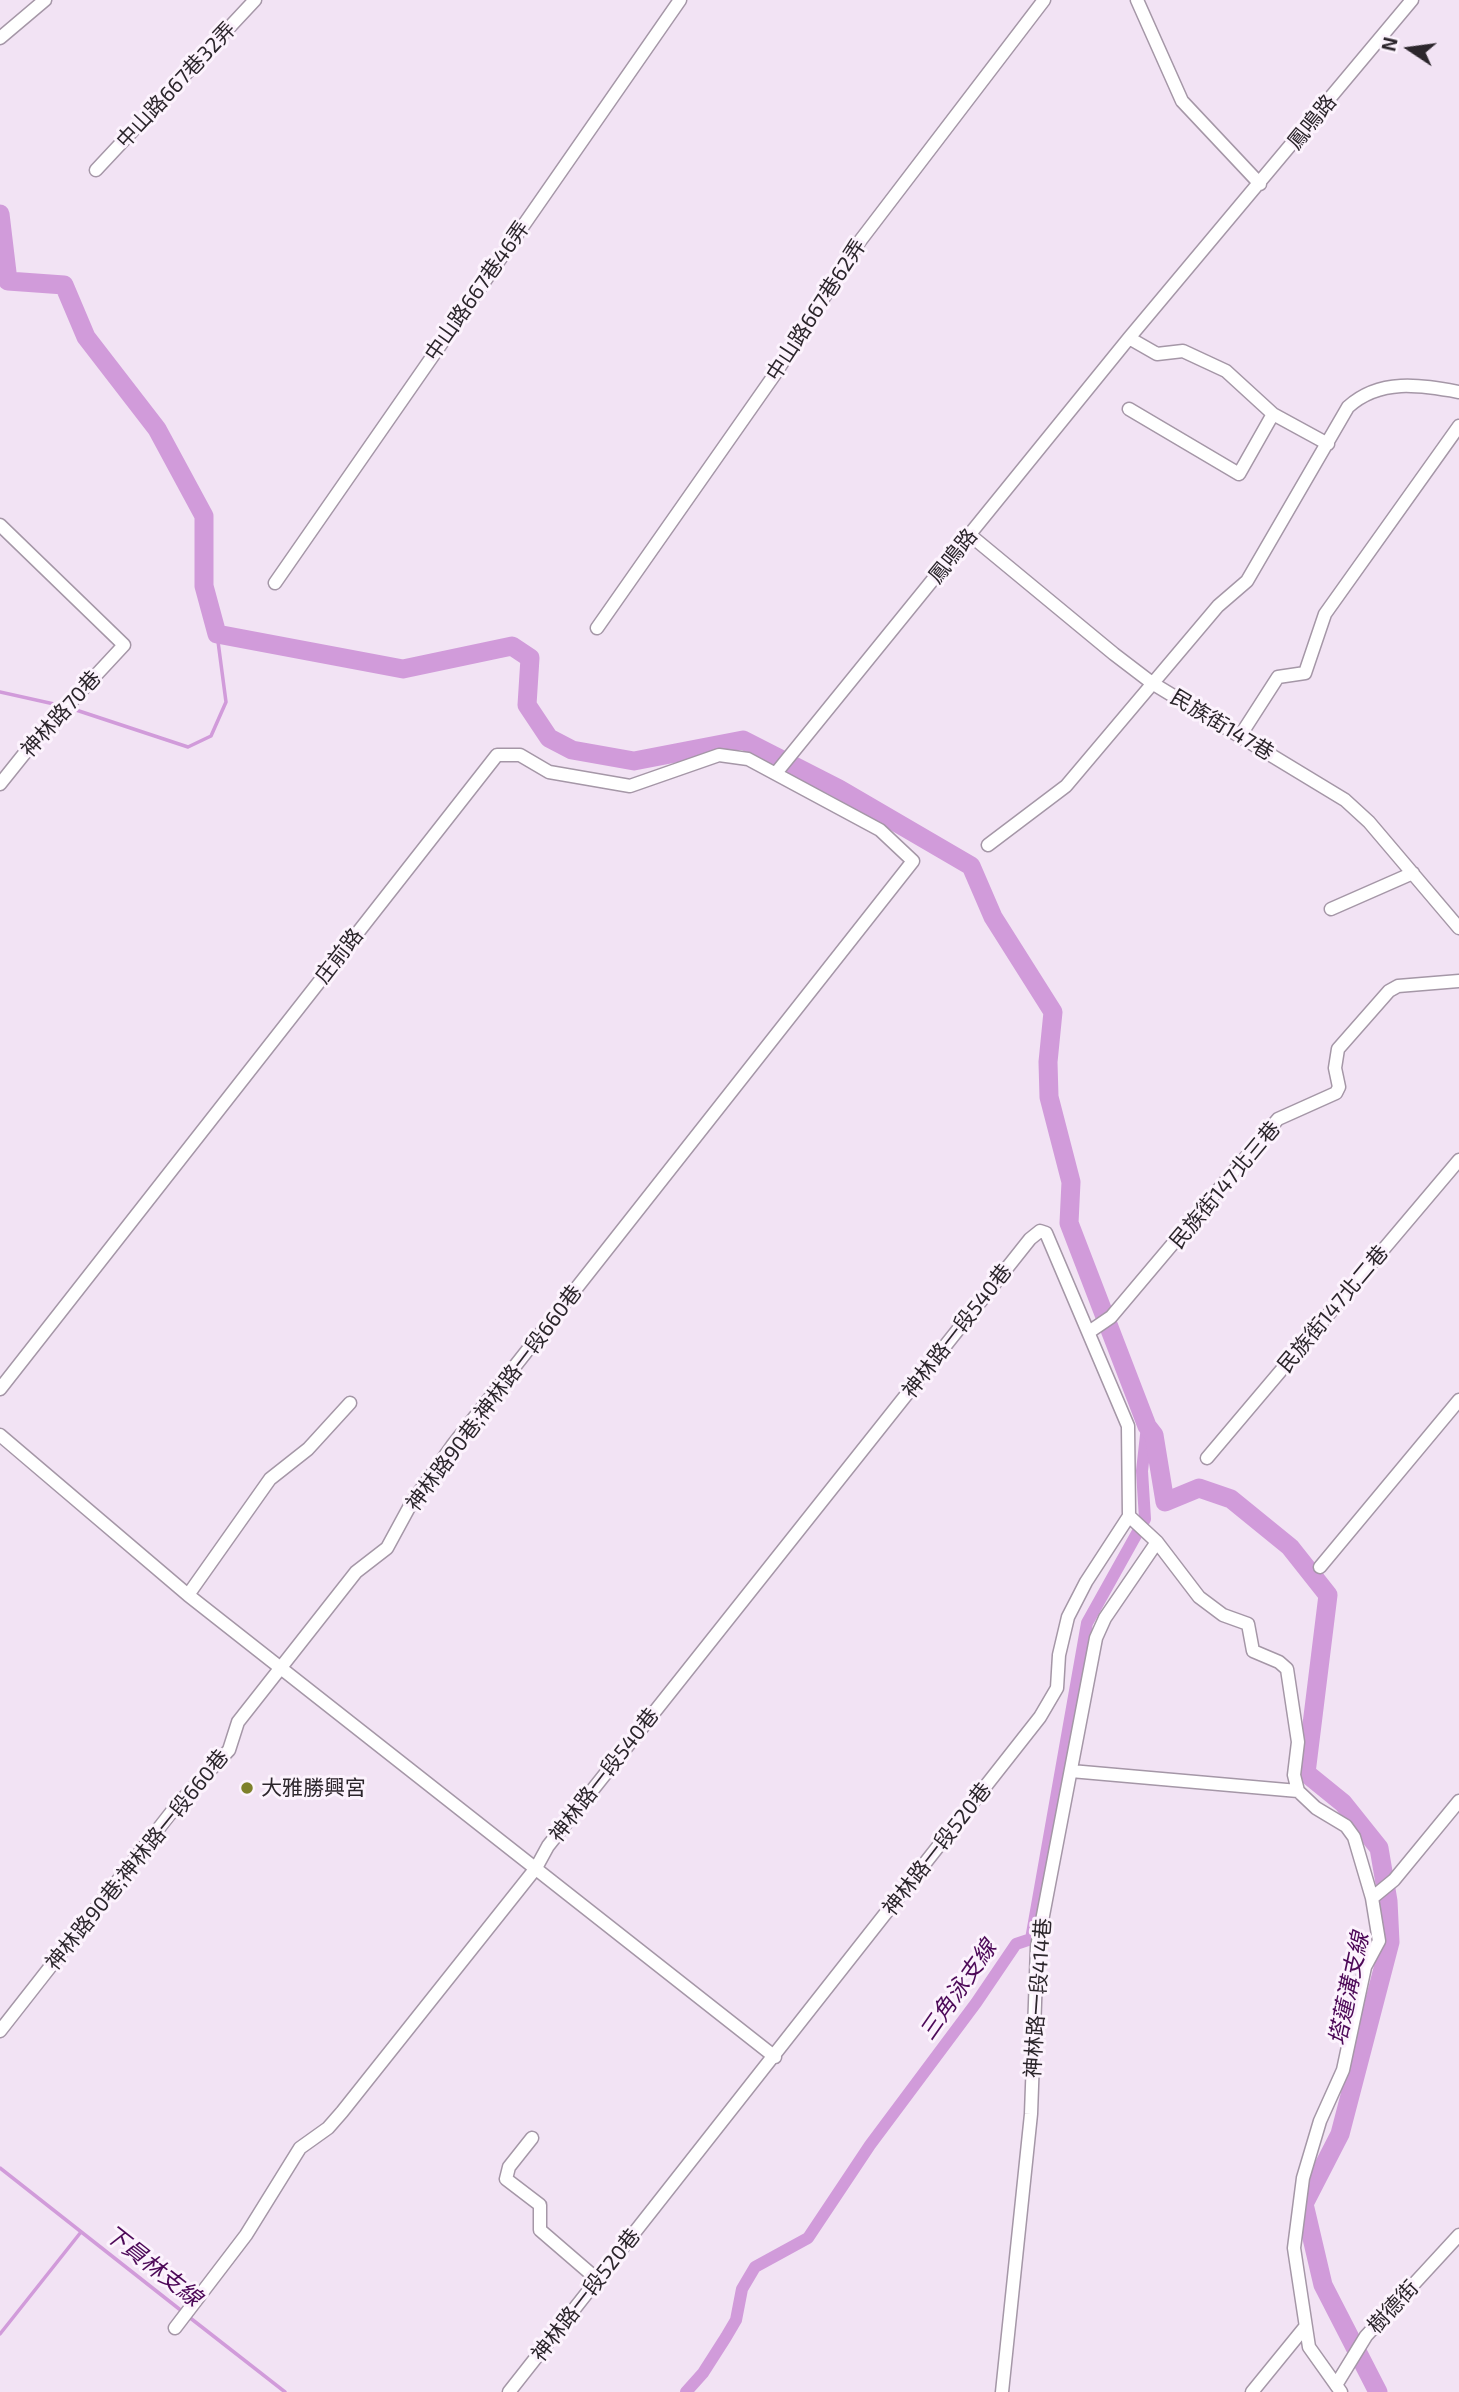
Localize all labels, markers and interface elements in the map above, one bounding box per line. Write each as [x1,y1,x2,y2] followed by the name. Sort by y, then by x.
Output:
[1375,14,1445,84] north arrow
[111,17,241,153] street label: 中山路667巷32弄
[1376,35,1402,53] text: N
[1282,90,1342,154] street label: 鳳鳴路
[419,216,535,366] street label: 中山路667巷46弄
[761,235,871,385] street label: 中山路667巷62弄
[923,524,983,588] street label: 鳳鳴路
[16,666,106,762] street label: 神林路70巷
[1166,684,1278,766] street label: 民族街147巷
[310,923,368,989] street label: 庄前路
[1165,1116,1285,1254] street label: 民族街147北三巷
[1273,1240,1393,1378] street label: 民族街147北二巷
[897,1259,1017,1403] street label: 神林路一段540巷
[401,1280,587,1516] street label: 神林路90巷;神林路一段660巷
[544,1703,664,1847] street label: 神林路一段540巷
[40,1745,234,1975] street label: 神林路90巷;神林路一段660巷
[261,1775,366,1801] place label: 大雅勝興宮
[877,1778,997,1920] street label: 神林路一段520巷
[239,1780,255,1796] marker: 大雅勝興宮
[1020,1917,1056,2079] street label: 神林路一段414巷
[1324,1930,1374,2048] water label: 塔蓮溝支線
[914,1935,1002,2045] water label: 三角泳支線
[99,2220,207,2312] water label: 下員林支線
[526,2224,646,2366] street label: 神林路一段520巷
[1362,2275,1424,2339] street label: 樹德街

